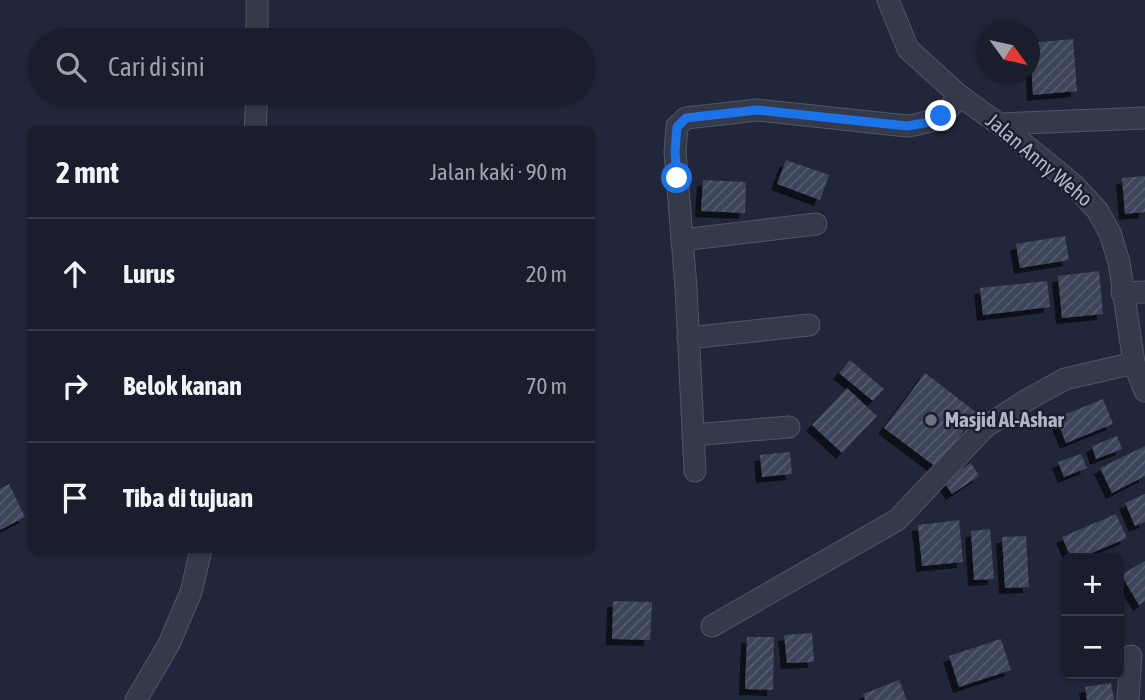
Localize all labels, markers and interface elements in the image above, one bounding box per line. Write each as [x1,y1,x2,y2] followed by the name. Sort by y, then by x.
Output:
[977,21,1040,84] north arrow
[28,28,595,105] search box
[52,48,90,86] icon: search
[108,52,205,82] text: Cari di sini
[925,100,956,131] route end
[982,108,1098,211] street label: Jalan Anny Weho
[56,155,119,189] text: 2 mnt
[430,159,567,185] text: Jalan kaki · 90 m
[661,162,692,193] route start
[56,255,94,293] icon: ahead
[123,259,175,289] text: Lurus
[526,261,567,287] text: 20 m
[56,367,94,405] icon: right
[123,371,242,401] text: Belok kanan
[526,373,567,399] text: 70 m
[945,407,1064,431] place label: Masjid Al-Ashar
[923,412,939,428] marker: Masjid Al-Ashar
[56,479,94,517] icon: arrive
[123,483,253,513] text: Tiba di tujuan
[1061,553,1124,679] map controls
[1061,553,1124,616] button: +
[1061,616,1124,679] button: −

